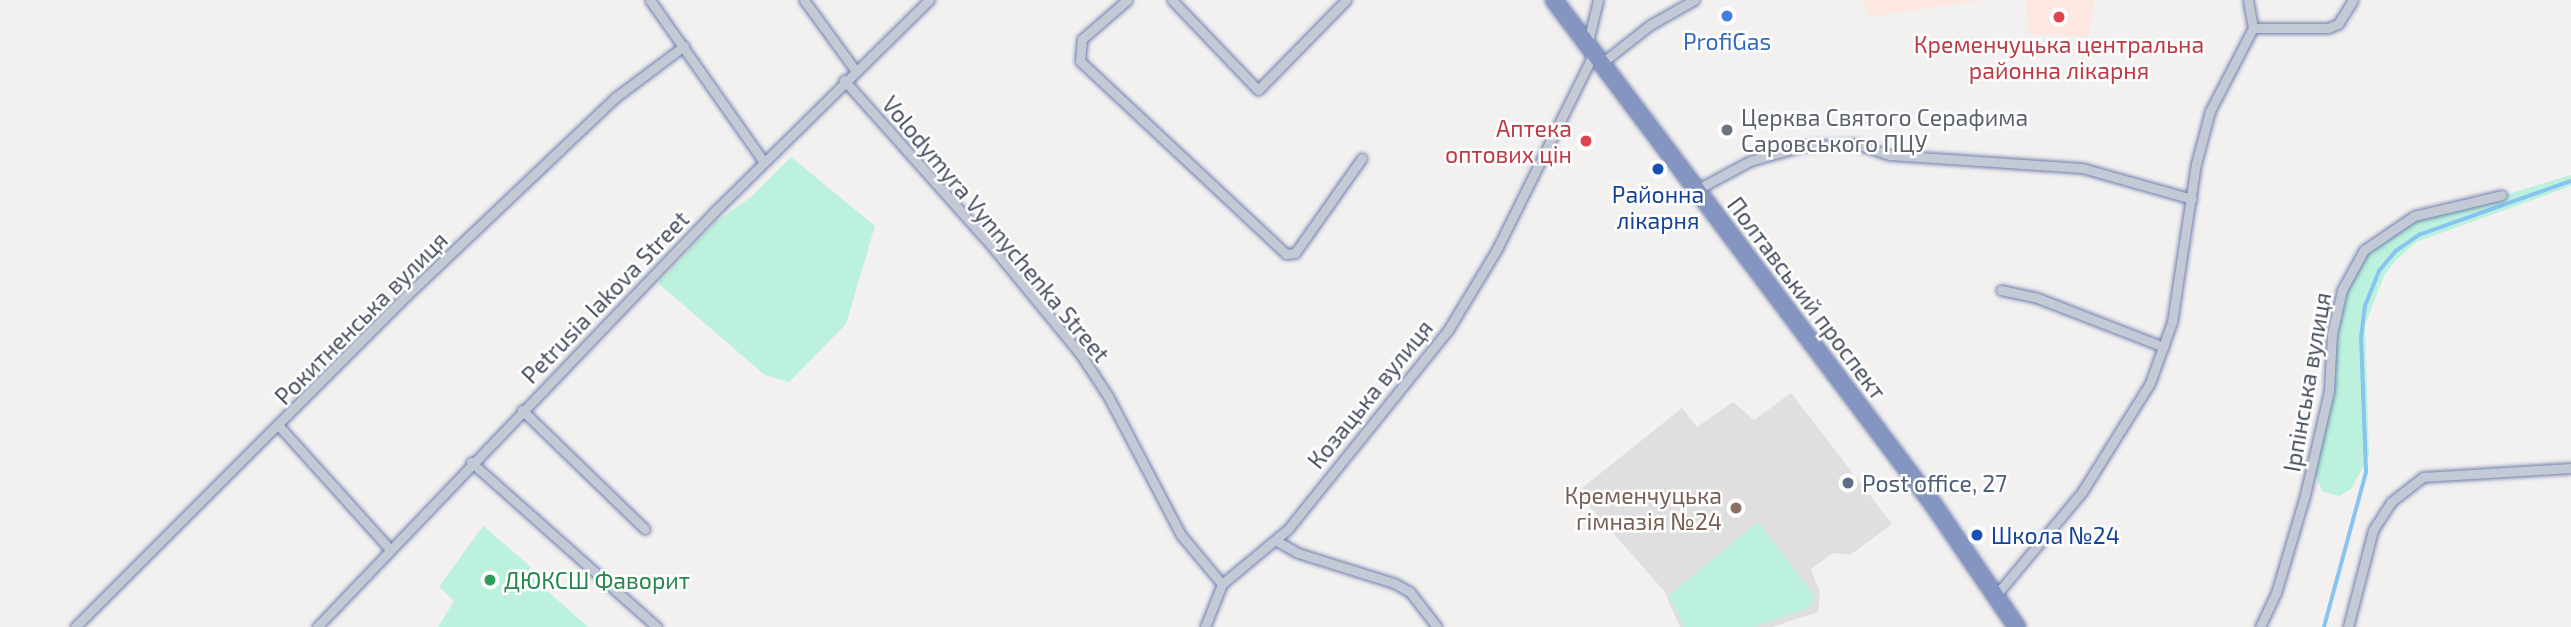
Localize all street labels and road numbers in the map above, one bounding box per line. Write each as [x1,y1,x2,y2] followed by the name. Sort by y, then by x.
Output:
[876,90,1116,368] street label: Volodymyra Vynnychenka Street
[1722,191,1892,405] street label: Полтавський проспект
[516,205,694,389] street label: Petrusia Iakova Street
[269,226,453,410] street label: Рокитненська вулиця
[2278,290,2336,474] street label: Ірпінська вулиця
[1302,314,1438,474] street label: Козацька вулиця

